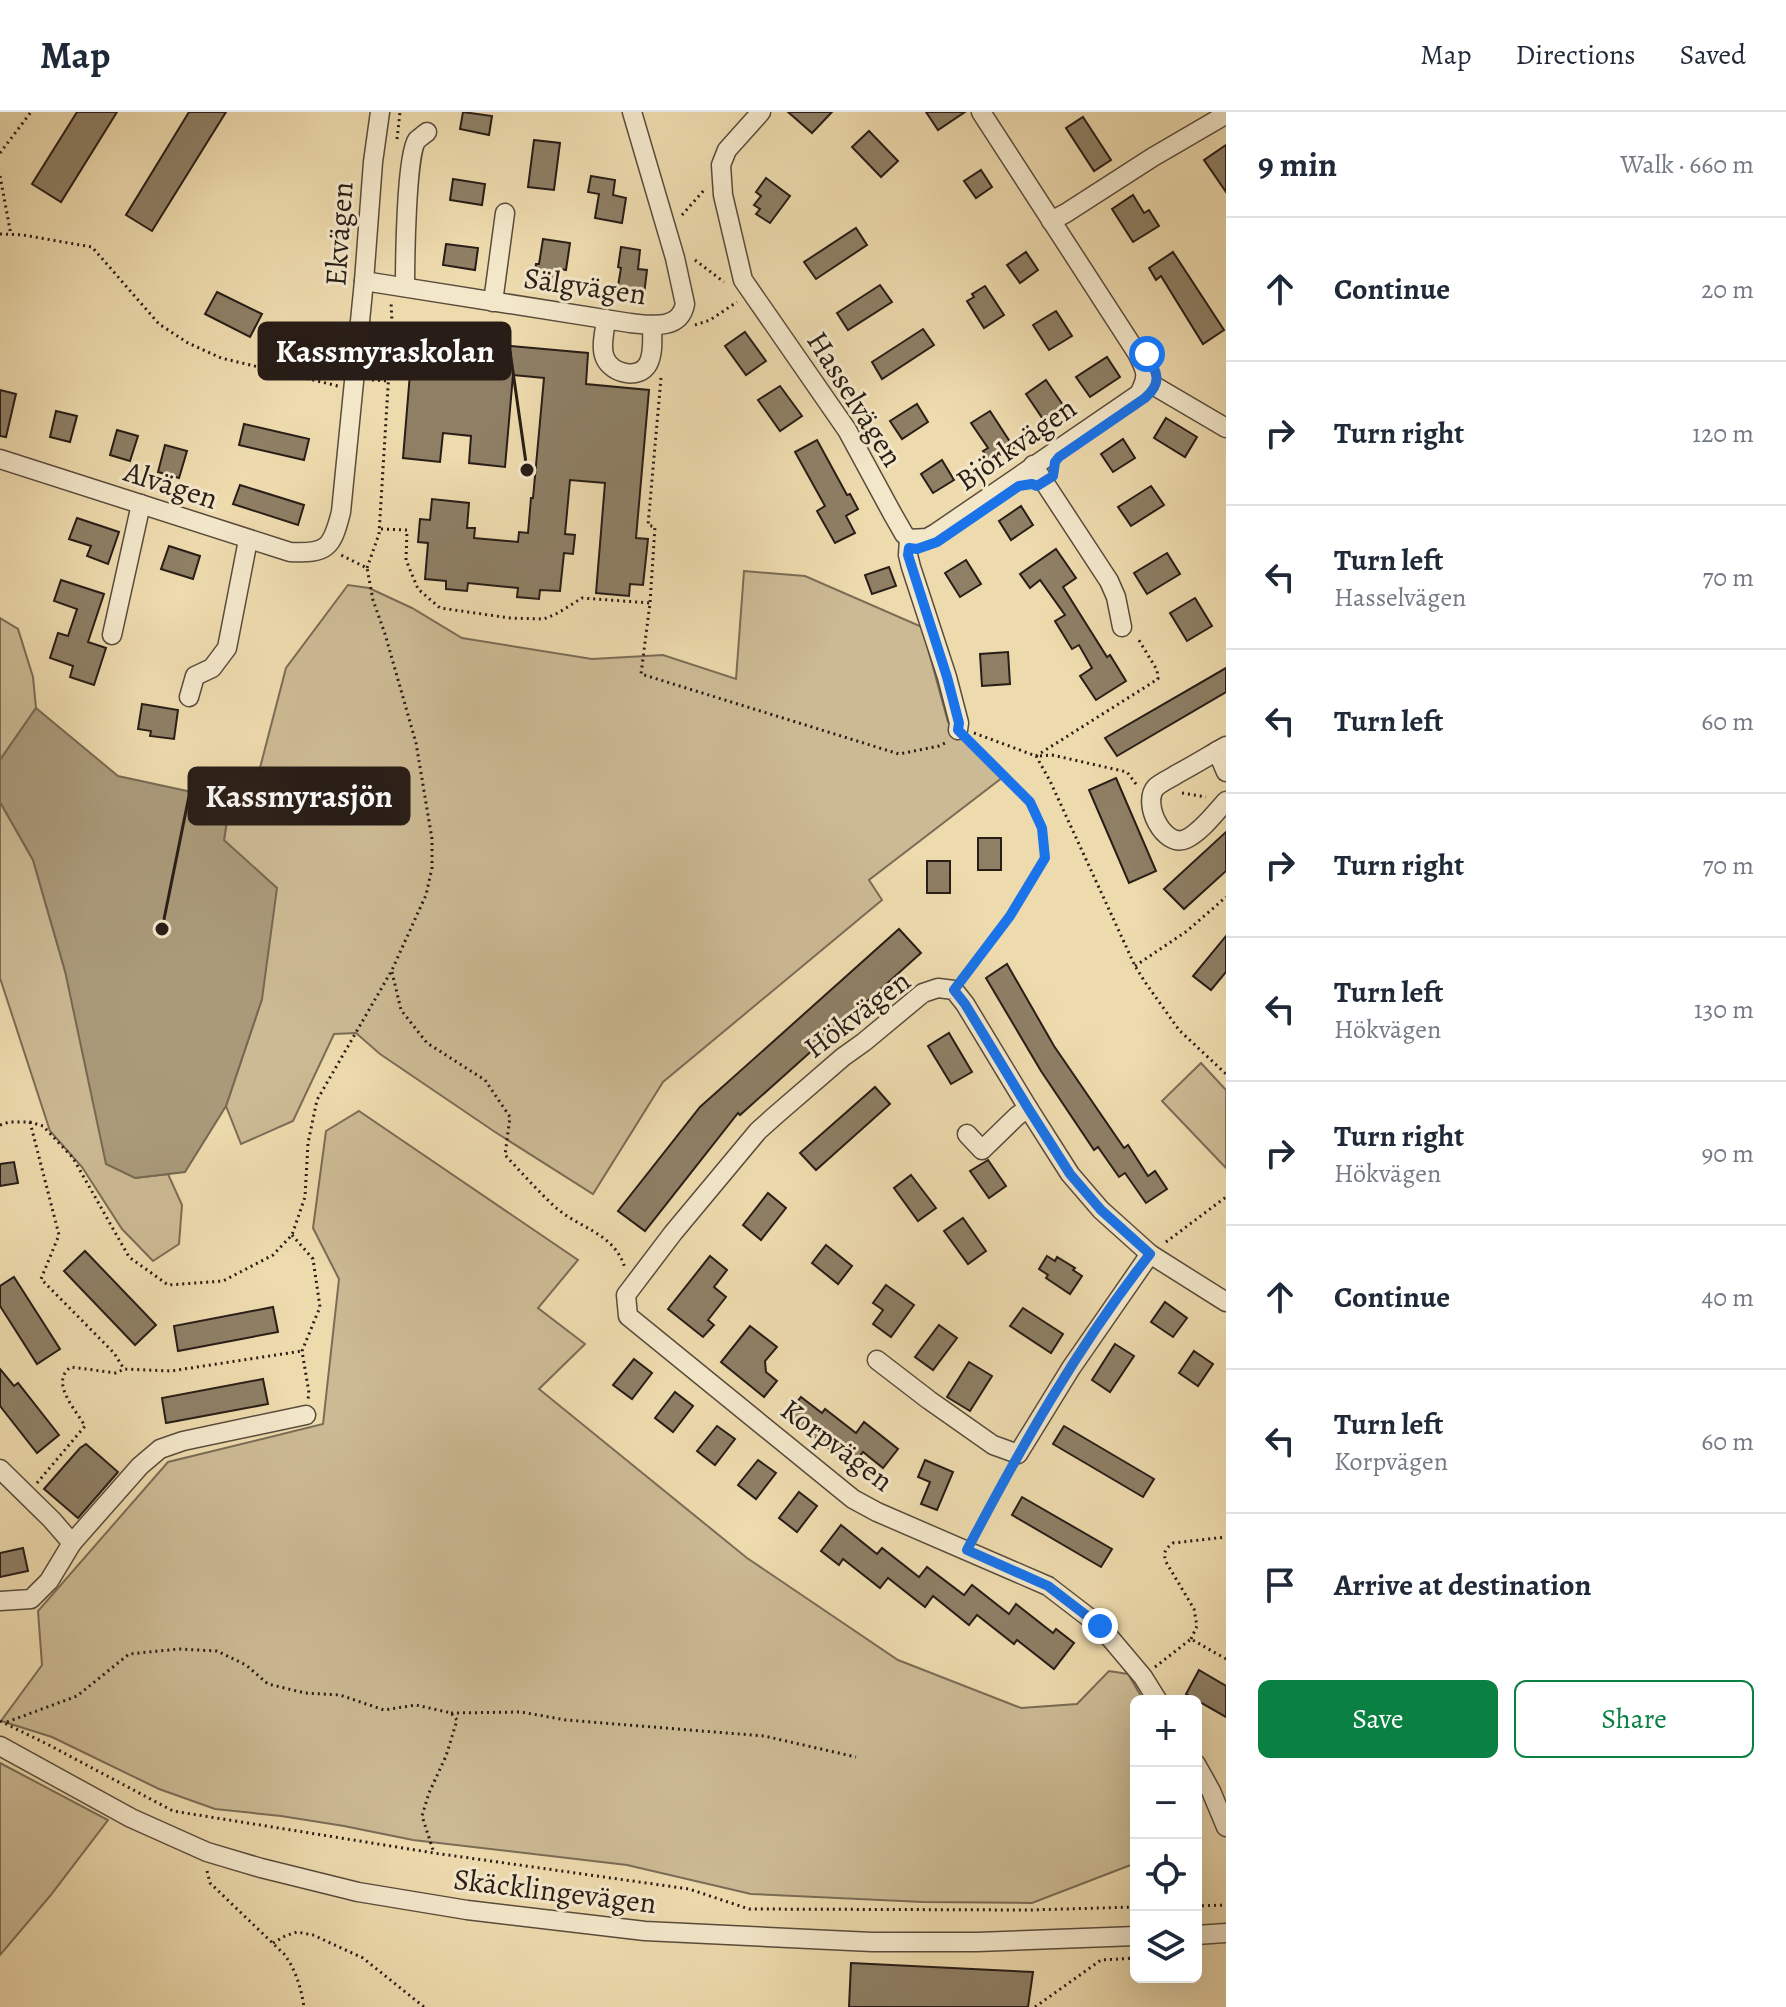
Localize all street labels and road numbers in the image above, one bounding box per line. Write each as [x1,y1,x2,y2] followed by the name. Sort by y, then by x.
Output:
[315,181,363,287] street label: Ekvägen
[521,258,649,314] street label: Sälgvägen
[798,324,912,474] street label: Hasselvägen
[948,388,1084,500] street label: Björkvägen
[118,451,223,519] street label: Alvägen
[796,961,918,1067] street label: Hökvägen
[772,1389,902,1501] street label: Korpvägen
[451,1859,659,1923] street label: Skäcklingevägen

